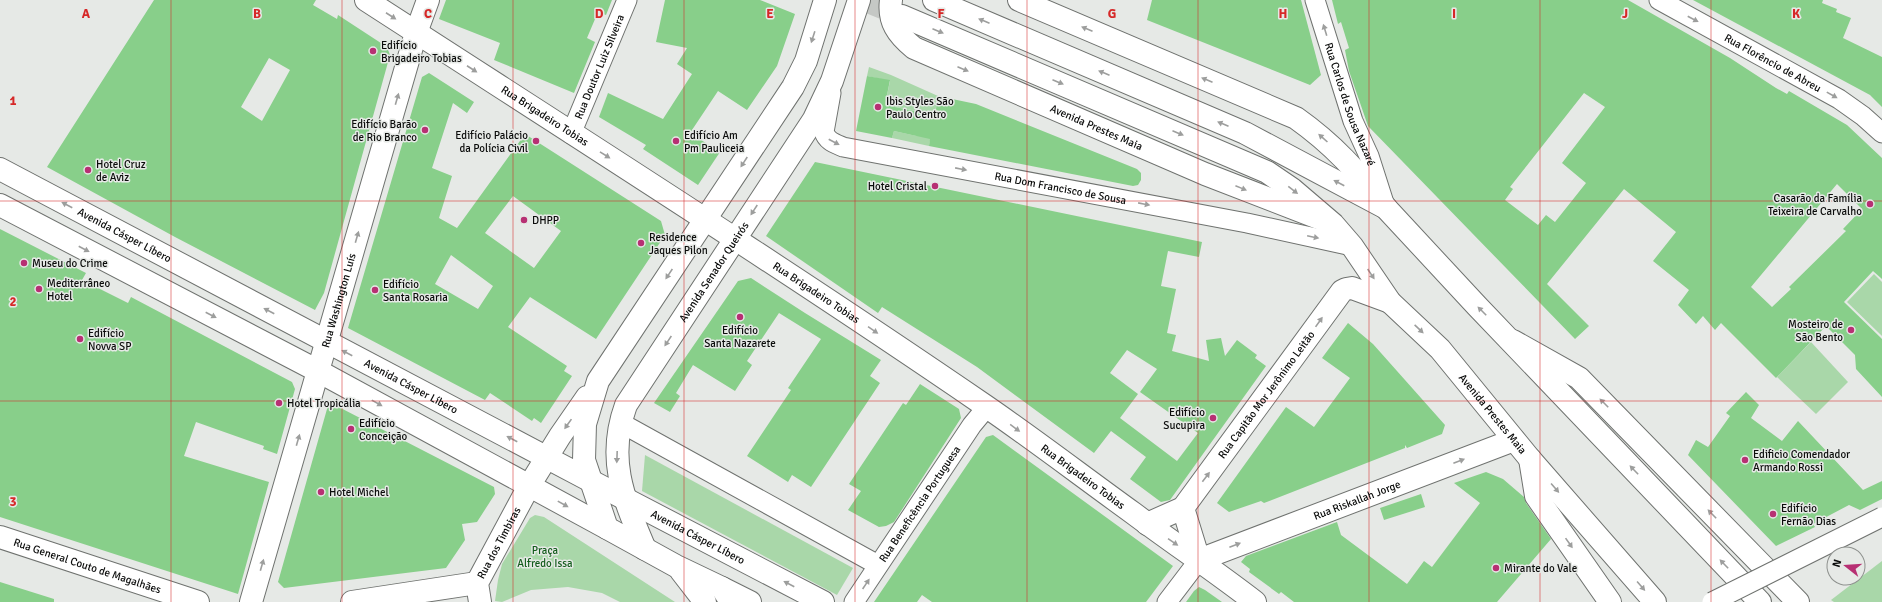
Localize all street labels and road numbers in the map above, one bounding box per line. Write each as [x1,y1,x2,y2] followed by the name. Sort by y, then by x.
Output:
[571,13,627,121] street label: Rua Doutor Luiz Silveira
[1722,31,1824,95] street label: Rua Florêncio de Abreu
[1322,41,1378,167] street label: Rua Carlos de Sousa Nazaré
[499,83,591,149] street label: Rua Brigadeiro Tobias
[1048,101,1145,153] street label: Avenida Prestes Maia
[993,169,1128,207] street label: Rua Dom Francisco de Sousa
[76,205,174,265] street label: Avenida Cásper Líbero
[676,219,751,324] street label: Avenida Senador Queirós
[319,251,358,349] street label: Rua Washington Luís
[771,259,862,326] street label: Rua Brigadeiro Tobias
[1215,328,1317,461] street label: Rua Capitão Mor Jerônimo Leitão
[362,356,460,416] street label: Avenida Cásper Líbero
[1456,371,1530,457] street label: Avenida Prestes Maia
[1038,441,1128,512] street label: Rua Brigadeiro Tobias
[876,443,963,564] street label: Rua Beneficência Portuguesa
[1312,477,1402,522] street label: Rua Riskallah Jorge
[474,504,523,581] street label: Rua dos Timbiras
[649,507,747,567] street label: Avenida Cásper Líbero
[12,535,163,596] street label: Rua General Couto de Magalhães

